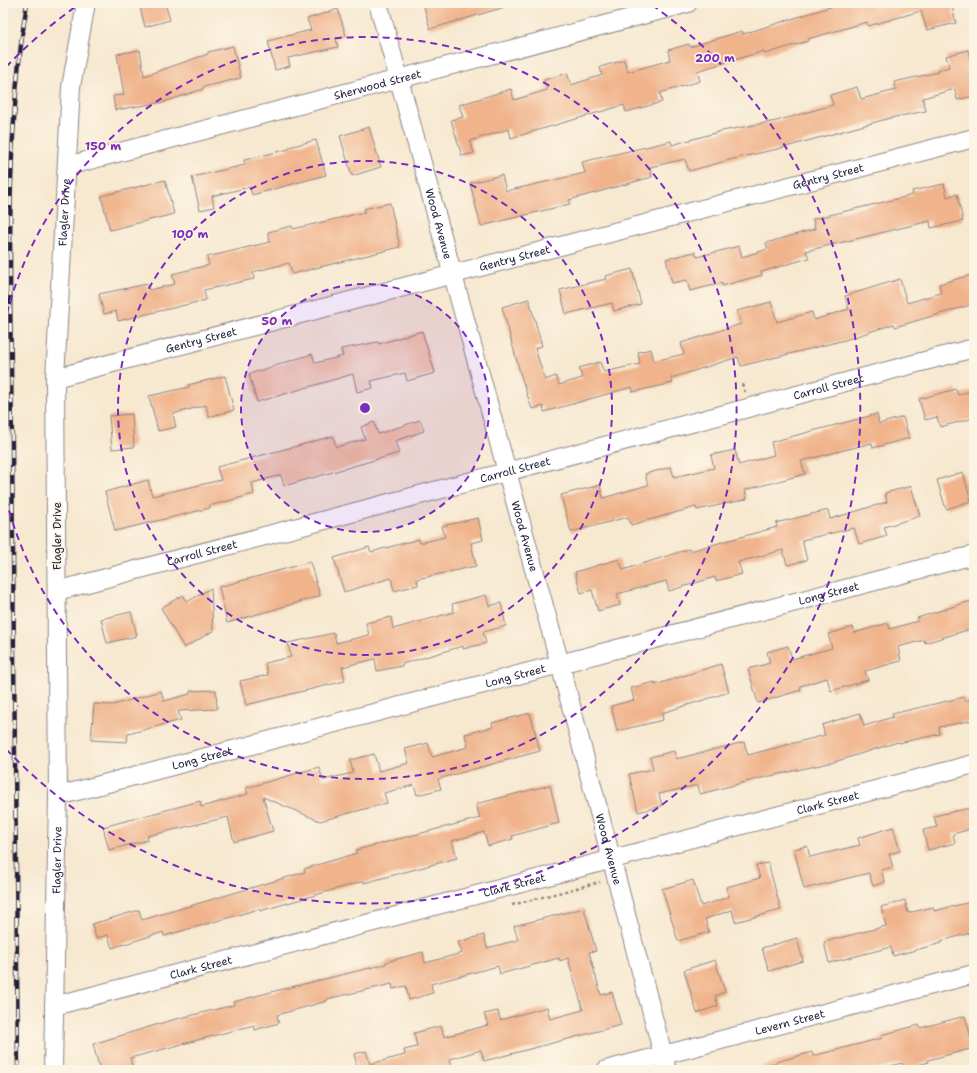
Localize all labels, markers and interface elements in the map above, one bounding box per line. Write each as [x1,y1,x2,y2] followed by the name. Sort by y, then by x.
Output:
[695,50,735,66] text: 200 m
[332,66,423,103] street label: Sherwood Street
[85,138,121,154] text: 150 m
[791,160,866,193] street label: Gentry Street
[55,178,73,247] street label: Flagler Drive
[422,187,456,261] street label: Wood Avenue
[172,226,209,242] text: 100 m
[477,241,552,274] street label: Gentry Street
[262,313,293,329] text: 50 m
[164,323,239,356] street label: Gentry Street
[792,370,865,403] street label: Carroll Street
[358,401,372,415] centre of rings
[478,453,552,486] street label: Carroll Street
[508,499,542,573] street label: Wood Avenue
[50,502,65,570] street label: Flagler Drive
[165,536,239,569] street label: Carroll Street
[797,578,861,608] street label: Long Street
[484,660,547,691] street label: Long Street
[170,743,234,773] street label: Long Street
[795,787,861,818] street label: Clark Street
[592,812,625,886] street label: Wood Avenue
[49,826,65,894] street label: Flagler Drive
[482,869,547,900] street label: Clark Street
[168,952,234,983] street label: Clark Street
[753,1006,826,1038] street label: Levern Street

